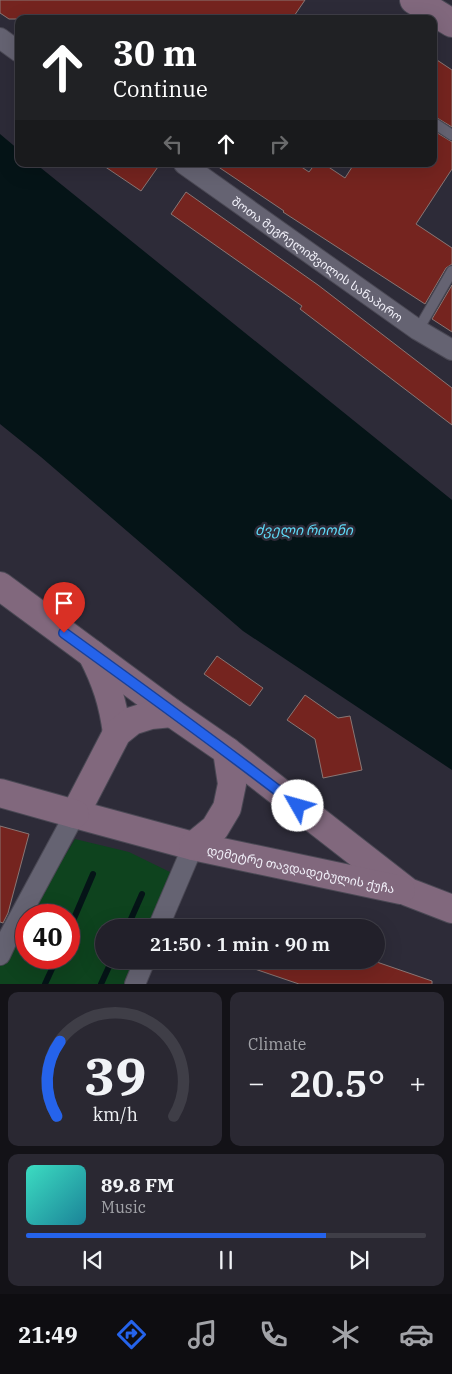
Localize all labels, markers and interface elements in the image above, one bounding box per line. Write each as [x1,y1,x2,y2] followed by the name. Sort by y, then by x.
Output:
[113,30,197,76] text: 30 m
[30,35,95,100] icon: ahead
[113,74,208,103] text: Continue
[159,130,187,158] icon: left
[212,130,240,158] icon: ahead
[265,130,293,158] icon: right
[229,193,406,325] street label: შოთა მეგრელიშვილის სანაპირო
[255,521,354,539] water label: ძველი რიონი
[43,582,85,633] pin
[50,589,78,617] icon: arrive
[271,779,323,831] position arrow
[206,842,396,896] street label: დემეტრე თავდადებულის ქუჩა
[15,904,80,969] speed limit sign: 40
[150,932,330,956] text: 21:50 · 1 min · 90 m
[248,1034,306,1054] text: Climate
[84,1042,146,1109] text: 39
[289,1058,385,1107] text: 20.5°
[248,1064,265,1101] text: −
[409,1064,426,1101] text: +
[92,1103,138,1126] text: km/h
[101,1173,174,1197] text: 89.8 FM
[101,1197,146,1217] text: Music
[79,1246,107,1274] icon: previous
[212,1246,240,1274] icon: pause
[345,1246,373,1274] icon: next
[114,1317,149,1352] icon: directions
[185,1317,220,1352] icon: music
[256,1317,291,1352] icon: phone
[328,1317,363,1352] icon: climate
[399,1317,434,1352] icon: car
[18,1320,78,1349] text: 21:49

